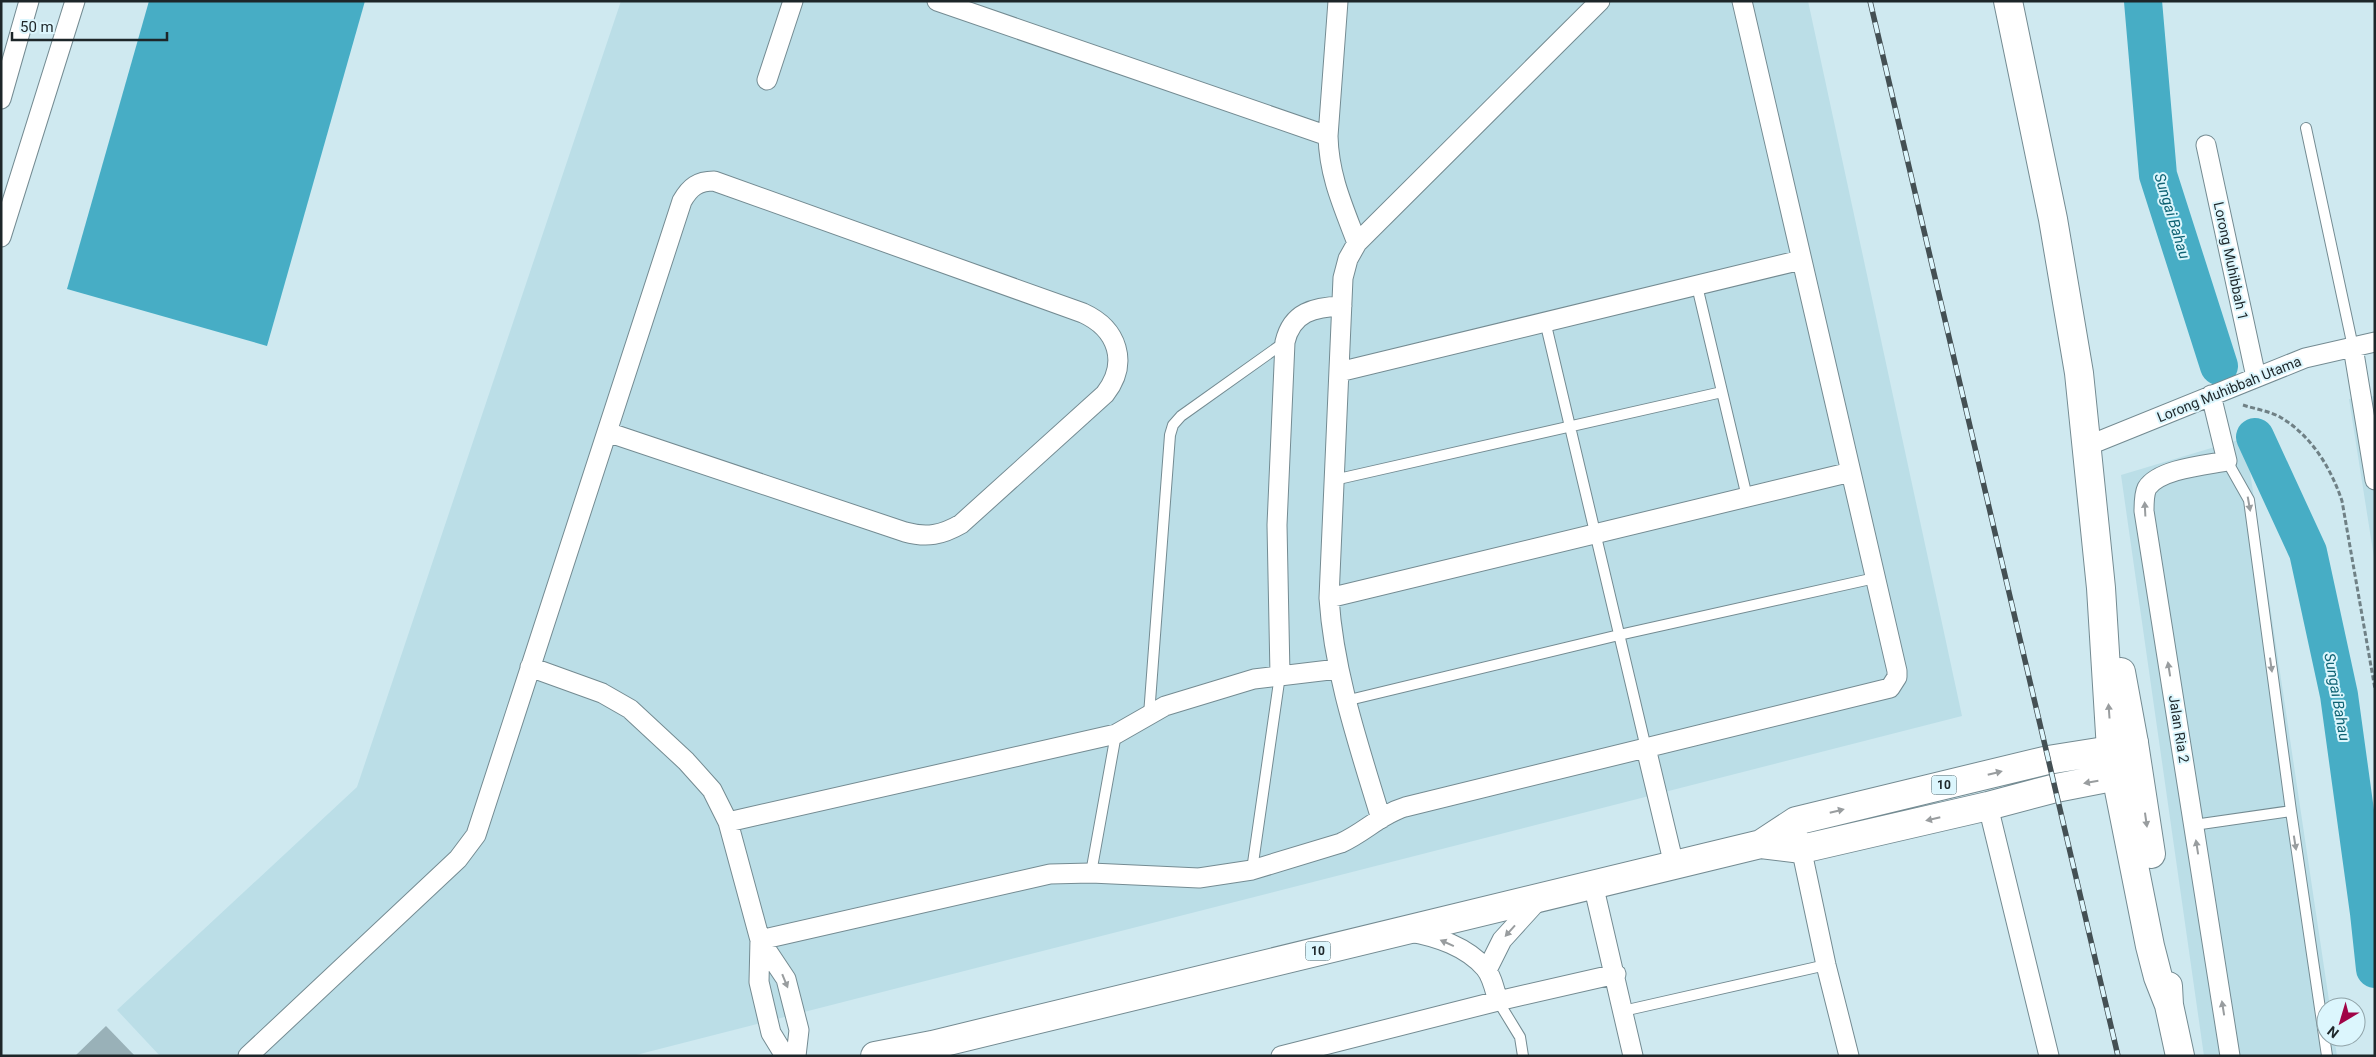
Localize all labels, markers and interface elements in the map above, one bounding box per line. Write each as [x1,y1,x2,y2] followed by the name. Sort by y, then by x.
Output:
[12,10,168,42] scale bar
[20,18,54,36] text: 50 m
[2150,171,2194,261] water label: Sungai Bahau
[2211,200,2251,322] street label: Lorong Muhibbah 1
[2155,353,2303,425] street label: Lorong Muhibbah Utama
[2245,496,2253,512] one-way arrow
[2140,500,2148,516] one-way arrow
[2320,652,2354,742] water label: Sungai Bahau
[2267,657,2275,673] one-way arrow
[2165,661,2173,677] one-way arrow
[2166,694,2192,764] street label: Jalan Ria 2
[2104,703,2112,719] one-way arrow
[1987,769,2002,777] one-way arrow
[1932,776,1956,794] road number: 10
[2082,778,2098,786] one-way arrow
[1829,807,1844,815] one-way arrow
[2142,813,2150,829] one-way arrow
[1925,815,1940,823] one-way arrow
[2292,835,2300,851] one-way arrow
[2193,839,2201,855] one-way arrow
[1504,924,1516,936] one-way arrow
[1440,939,1454,947] one-way arrow
[1306,941,1330,960] road number: 10
[782,974,790,988] one-way arrow
[2316,997,2366,1047] north arrow
[2218,999,2226,1015] one-way arrow
[2324,1023,2342,1042] text: N

